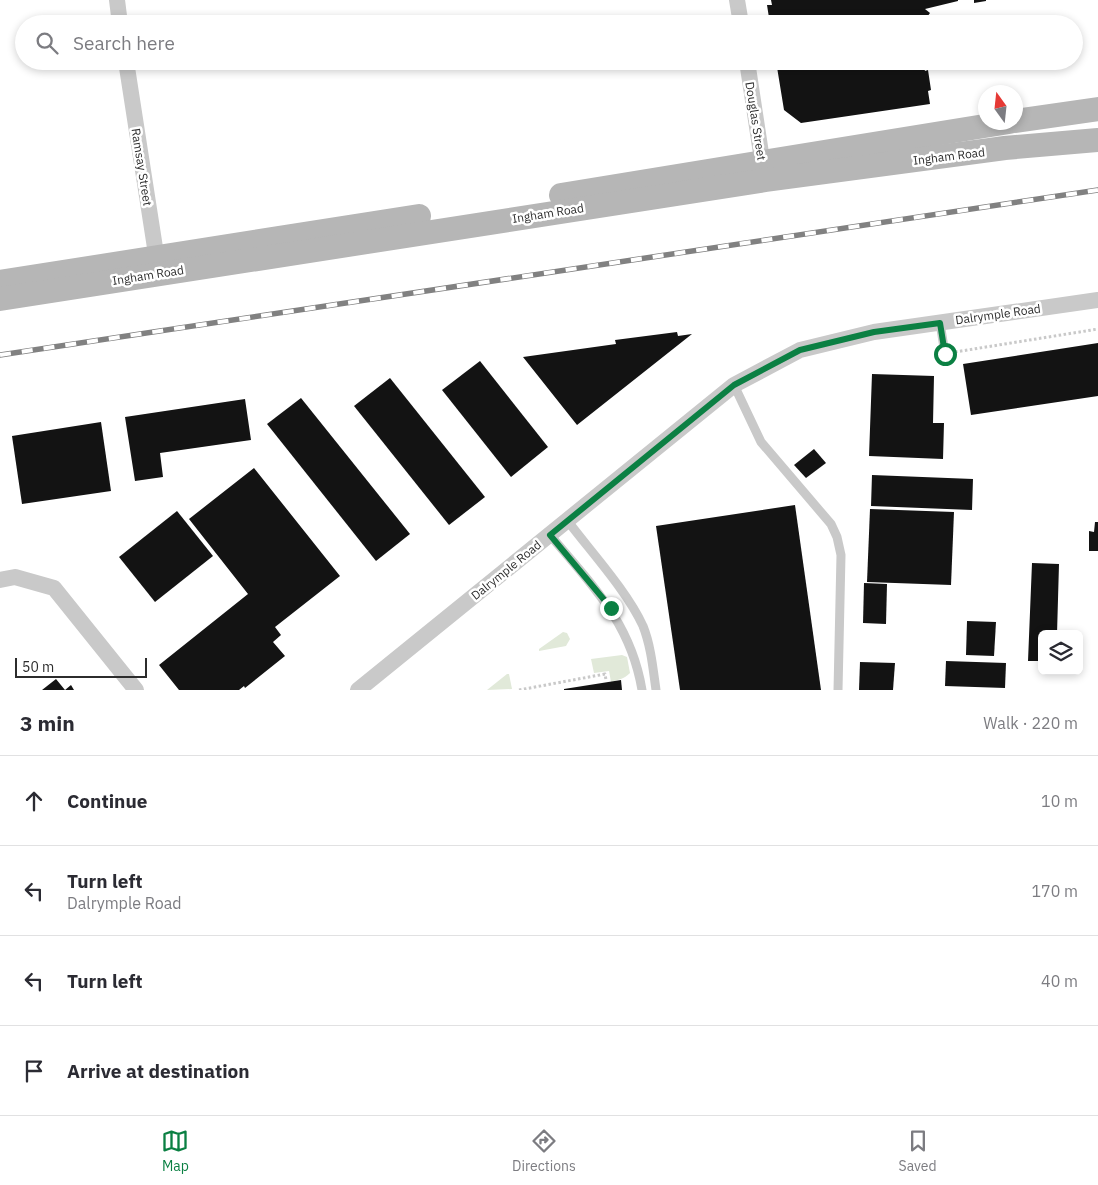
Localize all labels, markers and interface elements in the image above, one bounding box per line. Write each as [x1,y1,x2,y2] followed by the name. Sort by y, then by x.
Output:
[15,15,1083,70] search box
[33,29,61,57] icon: search
[73,31,175,55] text: Search here
[742,81,770,161] street label: Douglas Street
[978,85,1023,130] north arrow
[128,127,156,207] street label: Ramsay Street
[912,144,986,168] street label: Ingham Road
[511,200,585,226] street label: Ingham Road
[111,262,185,288] street label: Ingham Road
[954,301,1042,327] street label: Dalrymple Road
[934,343,957,366] route start
[468,537,544,603] street label: Dalrymple Road
[600,597,623,620] route end
[1038,630,1083,675] map controls
[1038,630,1083,675] button: layers
[15,655,148,678] scale bar
[22,658,54,676] text: 50 m
[20,709,75,737] text: 3 min
[983,713,1078,733] text: Walk · 220 m
[20,787,48,815] icon: ahead
[67,789,147,813] text: Continue
[1041,791,1078,811] text: 10 m
[67,869,143,893] text: Turn left
[20,877,48,905] icon: left
[1031,881,1078,901] text: 170 m
[67,893,182,913] text: Dalrymple Road
[20,967,48,995] icon: left
[67,969,143,993] text: Turn left
[1041,971,1078,991] text: 40 m
[20,1057,48,1085] icon: arrive
[67,1059,250,1083] text: Arrive at destination
[161,1127,189,1175] tab: Map
[512,1127,576,1175] tab: Directions
[899,1127,937,1175] tab: Saved

